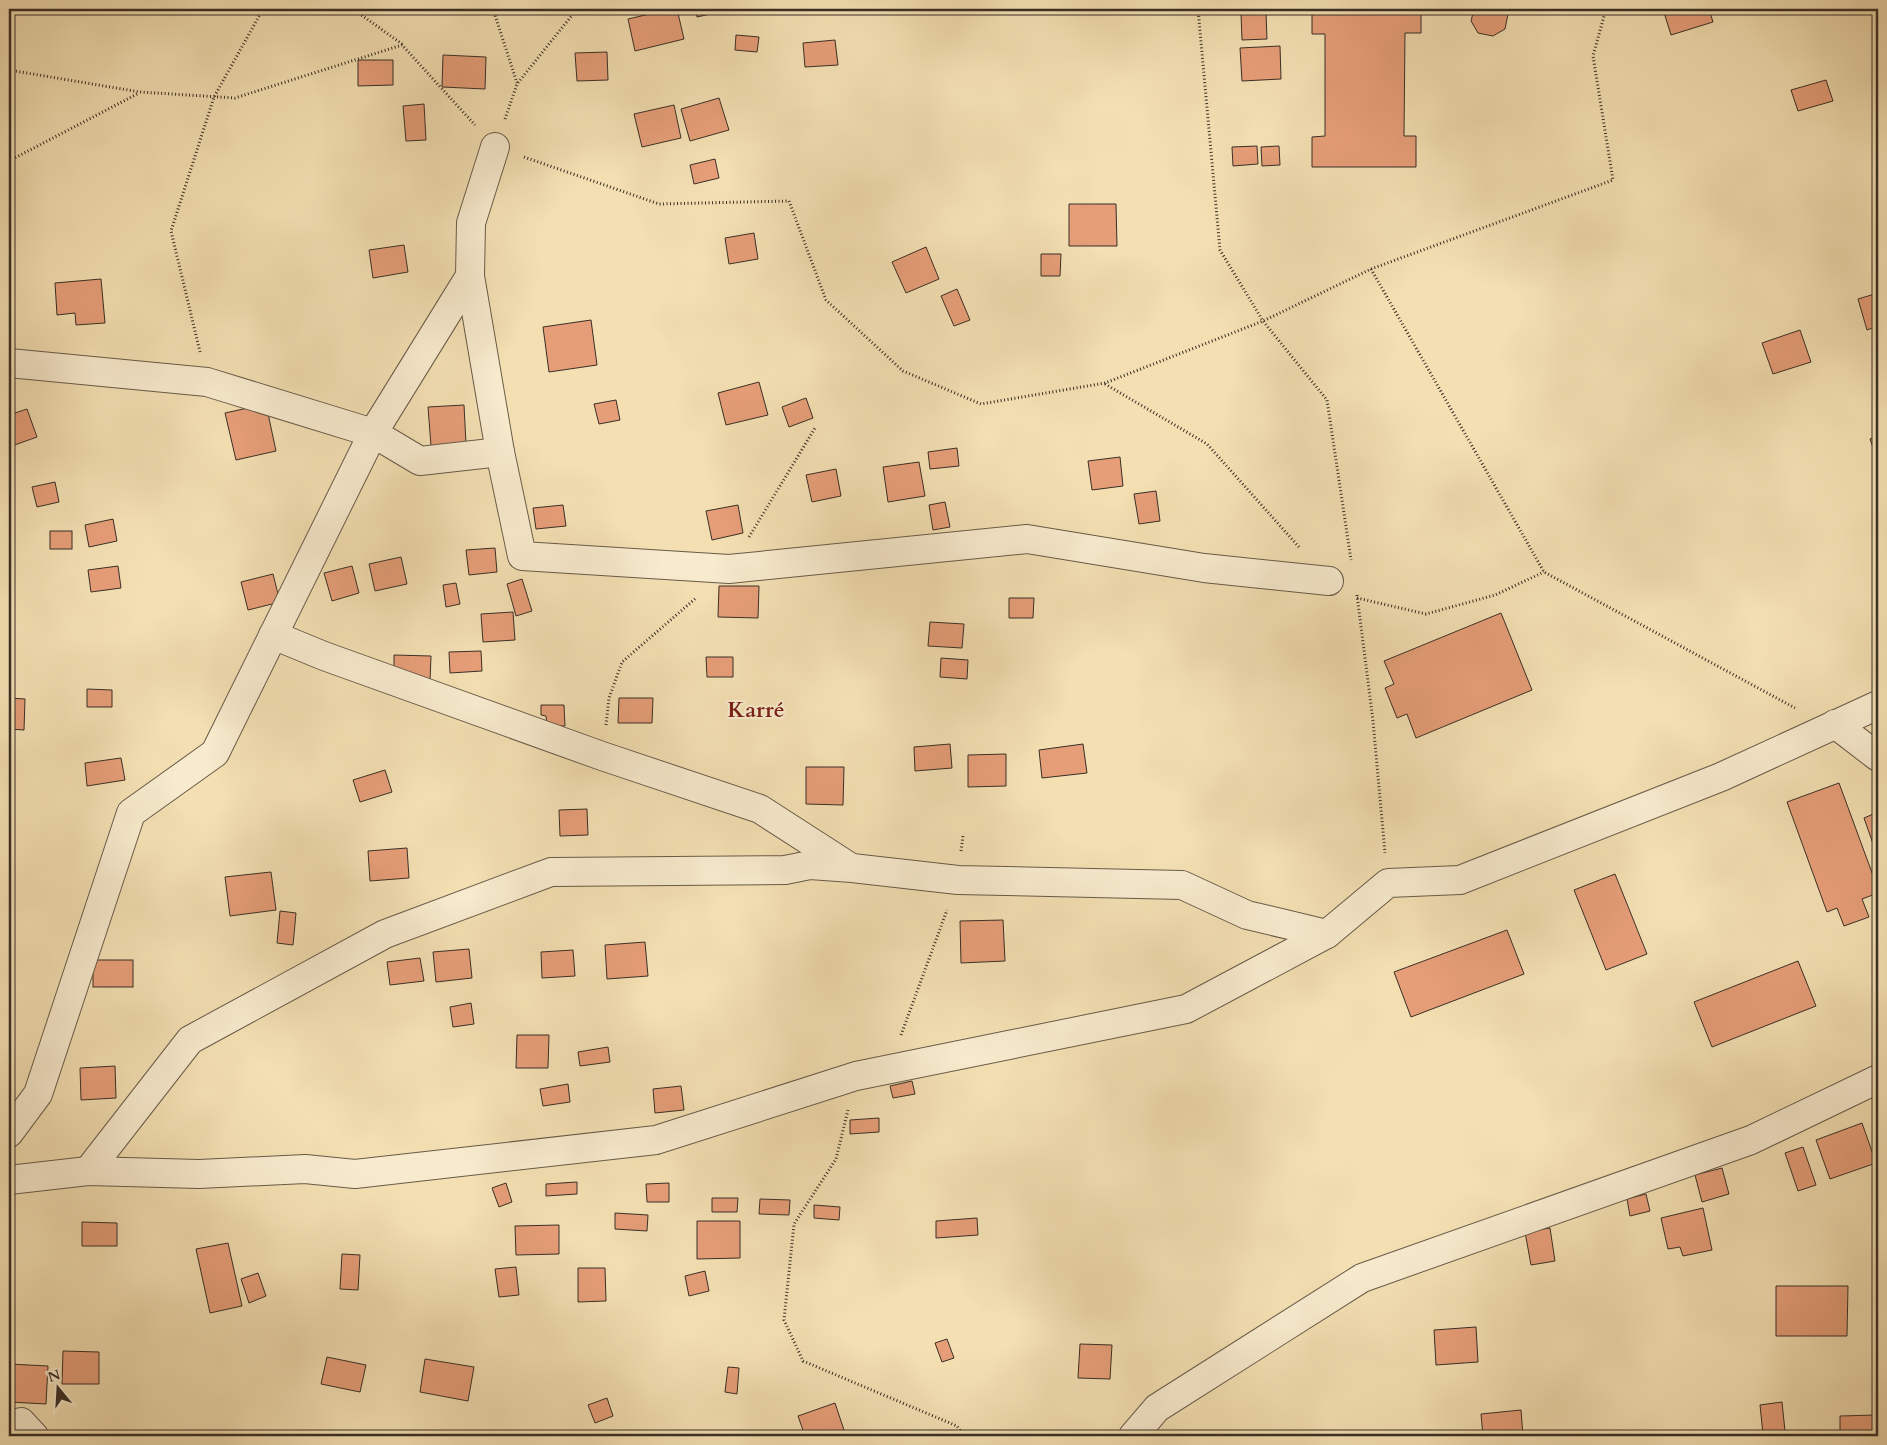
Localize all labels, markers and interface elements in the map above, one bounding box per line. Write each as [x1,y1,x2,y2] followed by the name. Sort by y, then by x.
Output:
[727,695,785,725] district label: Karré
[32,1362,82,1412] north arrow
[45,1365,63,1387] text: N

